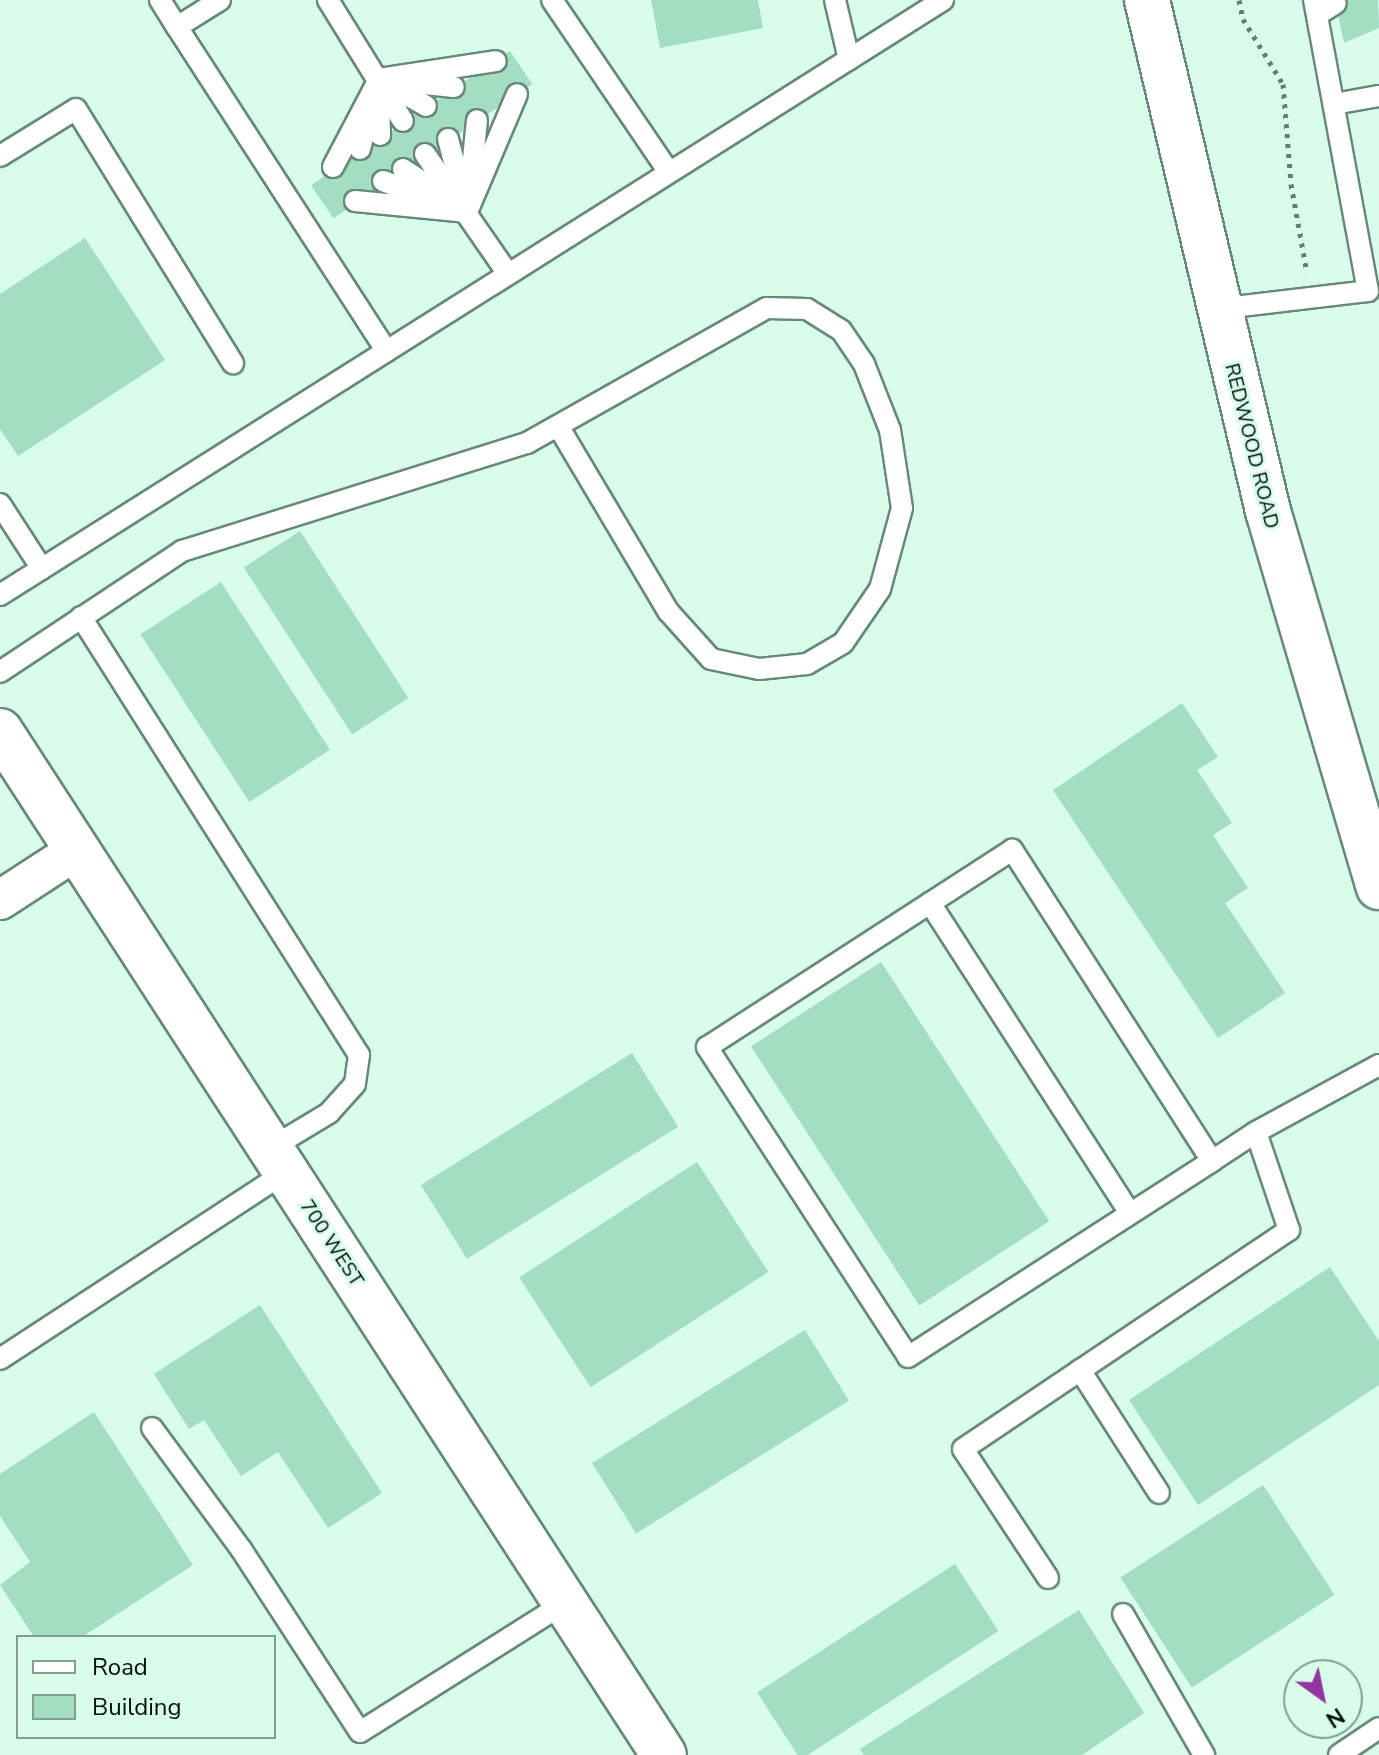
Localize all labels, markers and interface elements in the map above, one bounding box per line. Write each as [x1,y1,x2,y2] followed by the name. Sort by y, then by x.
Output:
[1220,361,1284,531] street label: REDWOOD ROAD
[295,1195,369,1291] street label: 700 WEST
[16,1635,276,1739] legend
[92,1651,148,1683] text: Road
[1283,1659,1363,1739] north arrow
[92,1691,182,1723] text: Building
[1320,1700,1350,1735] text: N

